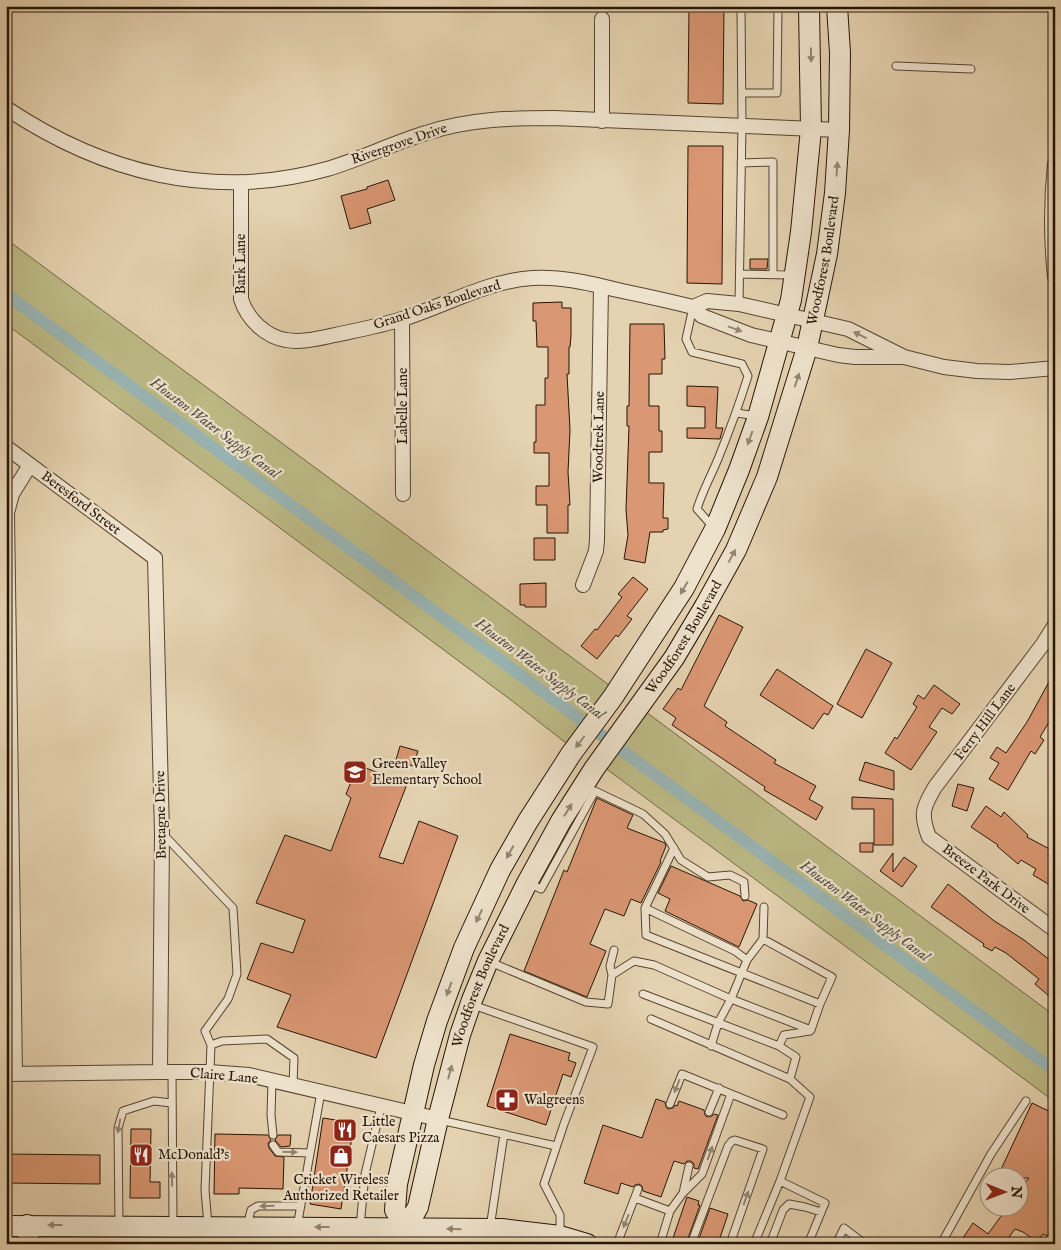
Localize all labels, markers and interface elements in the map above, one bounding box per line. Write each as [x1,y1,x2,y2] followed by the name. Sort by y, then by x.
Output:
[807,47,815,63] one-way arrow
[349,119,450,169] street label: Rivergrove Drive
[833,161,841,177] one-way arrow
[803,194,844,327] street label: Woodforest Boulevard
[232,233,250,294] street label: Bark Lane
[371,276,503,334] street label: Grand Oaks Boulevard
[728,325,743,333] one-way arrow
[853,331,867,339] one-way arrow
[394,367,412,444] street label: Labelle Lane
[146,372,285,484] water label: Houston Water Supply Canal
[793,372,801,387] one-way arrow
[589,390,609,483] street label: Woodtrek Lane
[746,431,754,446] one-way arrow
[38,467,125,539] street label: Beresford Street
[728,548,736,563] one-way arrow
[642,577,727,698] street label: Woodforest Boulevard
[680,580,688,595] one-way arrow
[471,613,610,725] water label: Houston Water Supply Canal
[950,679,1020,764] street label: Ferry Hill Lane
[575,735,585,749] one-way arrow
[372,755,482,789] place label: Green Valley Elementary School
[342,759,368,785] school or university icon: Green Valley Elementary School
[151,770,171,860] street label: Bretagne Drive
[564,803,573,816] one-way arrow
[938,840,1034,918] street label: Breeze Park Drive
[506,845,515,859] one-way arrow
[796,855,935,967] water label: Houston Water Supply Canal
[474,909,482,923] one-way arrow
[448,921,514,1049] street label: Woodforest Boulevard
[444,982,452,996] one-way arrow
[189,1064,259,1088] street label: Claire Lane
[447,1065,455,1080] one-way arrow
[673,1079,680,1094] one-way arrow
[494,1087,520,1113] pharmacy icon: Walgreens
[524,1091,584,1109] place label: Walgreens
[362,1113,440,1147] place label: Little Caesars Pizza
[332,1117,358,1143] restaurant icon: Little Caesars Pizza
[115,1119,123,1135] one-way arrow
[128,1142,154,1168] restaurant icon: McDonald's
[328,1143,354,1169] shop icon: Cricket Wireless Authorized Retailer
[158,1146,229,1164] place label: McDonald's
[707,1146,714,1161] one-way arrow
[282,1149,298,1157] one-way arrow
[978,1168,1028,1218] north arrow
[168,1171,176,1187] one-way arrow
[282,1171,399,1205] place label: Cricket Wireless Authorized Retailer
[1007,1185,1025,1198] text: N
[742,1190,750,1205] one-way arrow
[258,1203,274,1211] one-way arrow
[622,1214,630,1229] one-way arrow
[47,1221,63,1229] one-way arrow
[314,1223,330,1231] one-way arrow
[446,1224,462,1232] one-way arrow

